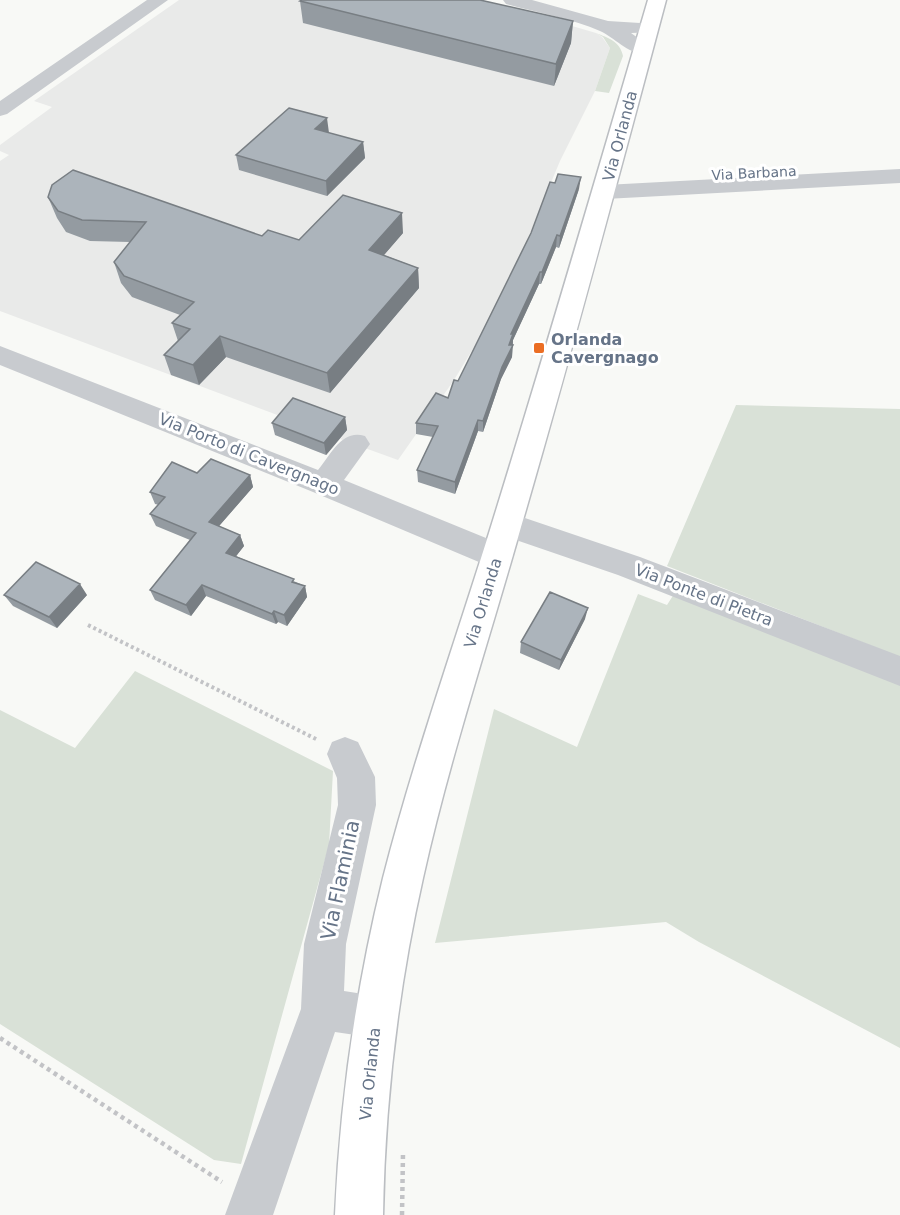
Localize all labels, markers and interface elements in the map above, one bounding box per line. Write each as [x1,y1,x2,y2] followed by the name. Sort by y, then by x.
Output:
[599,88,641,184] street label: Via Orlanda
[711,163,797,183] street label: Via Barbana
[551,330,659,367] place label: Orlanda Cavergnago
[532,341,546,355] marker: Orlanda Cavergnago
[156,409,342,499] street label: Via Porto di Cavergnago
[460,556,506,650] street label: Via Orlanda
[632,560,776,630] street label: Via Ponte di Pietra
[316,818,364,942] street label: Via Flaminia
[356,1027,384,1121] street label: Via Orlanda

